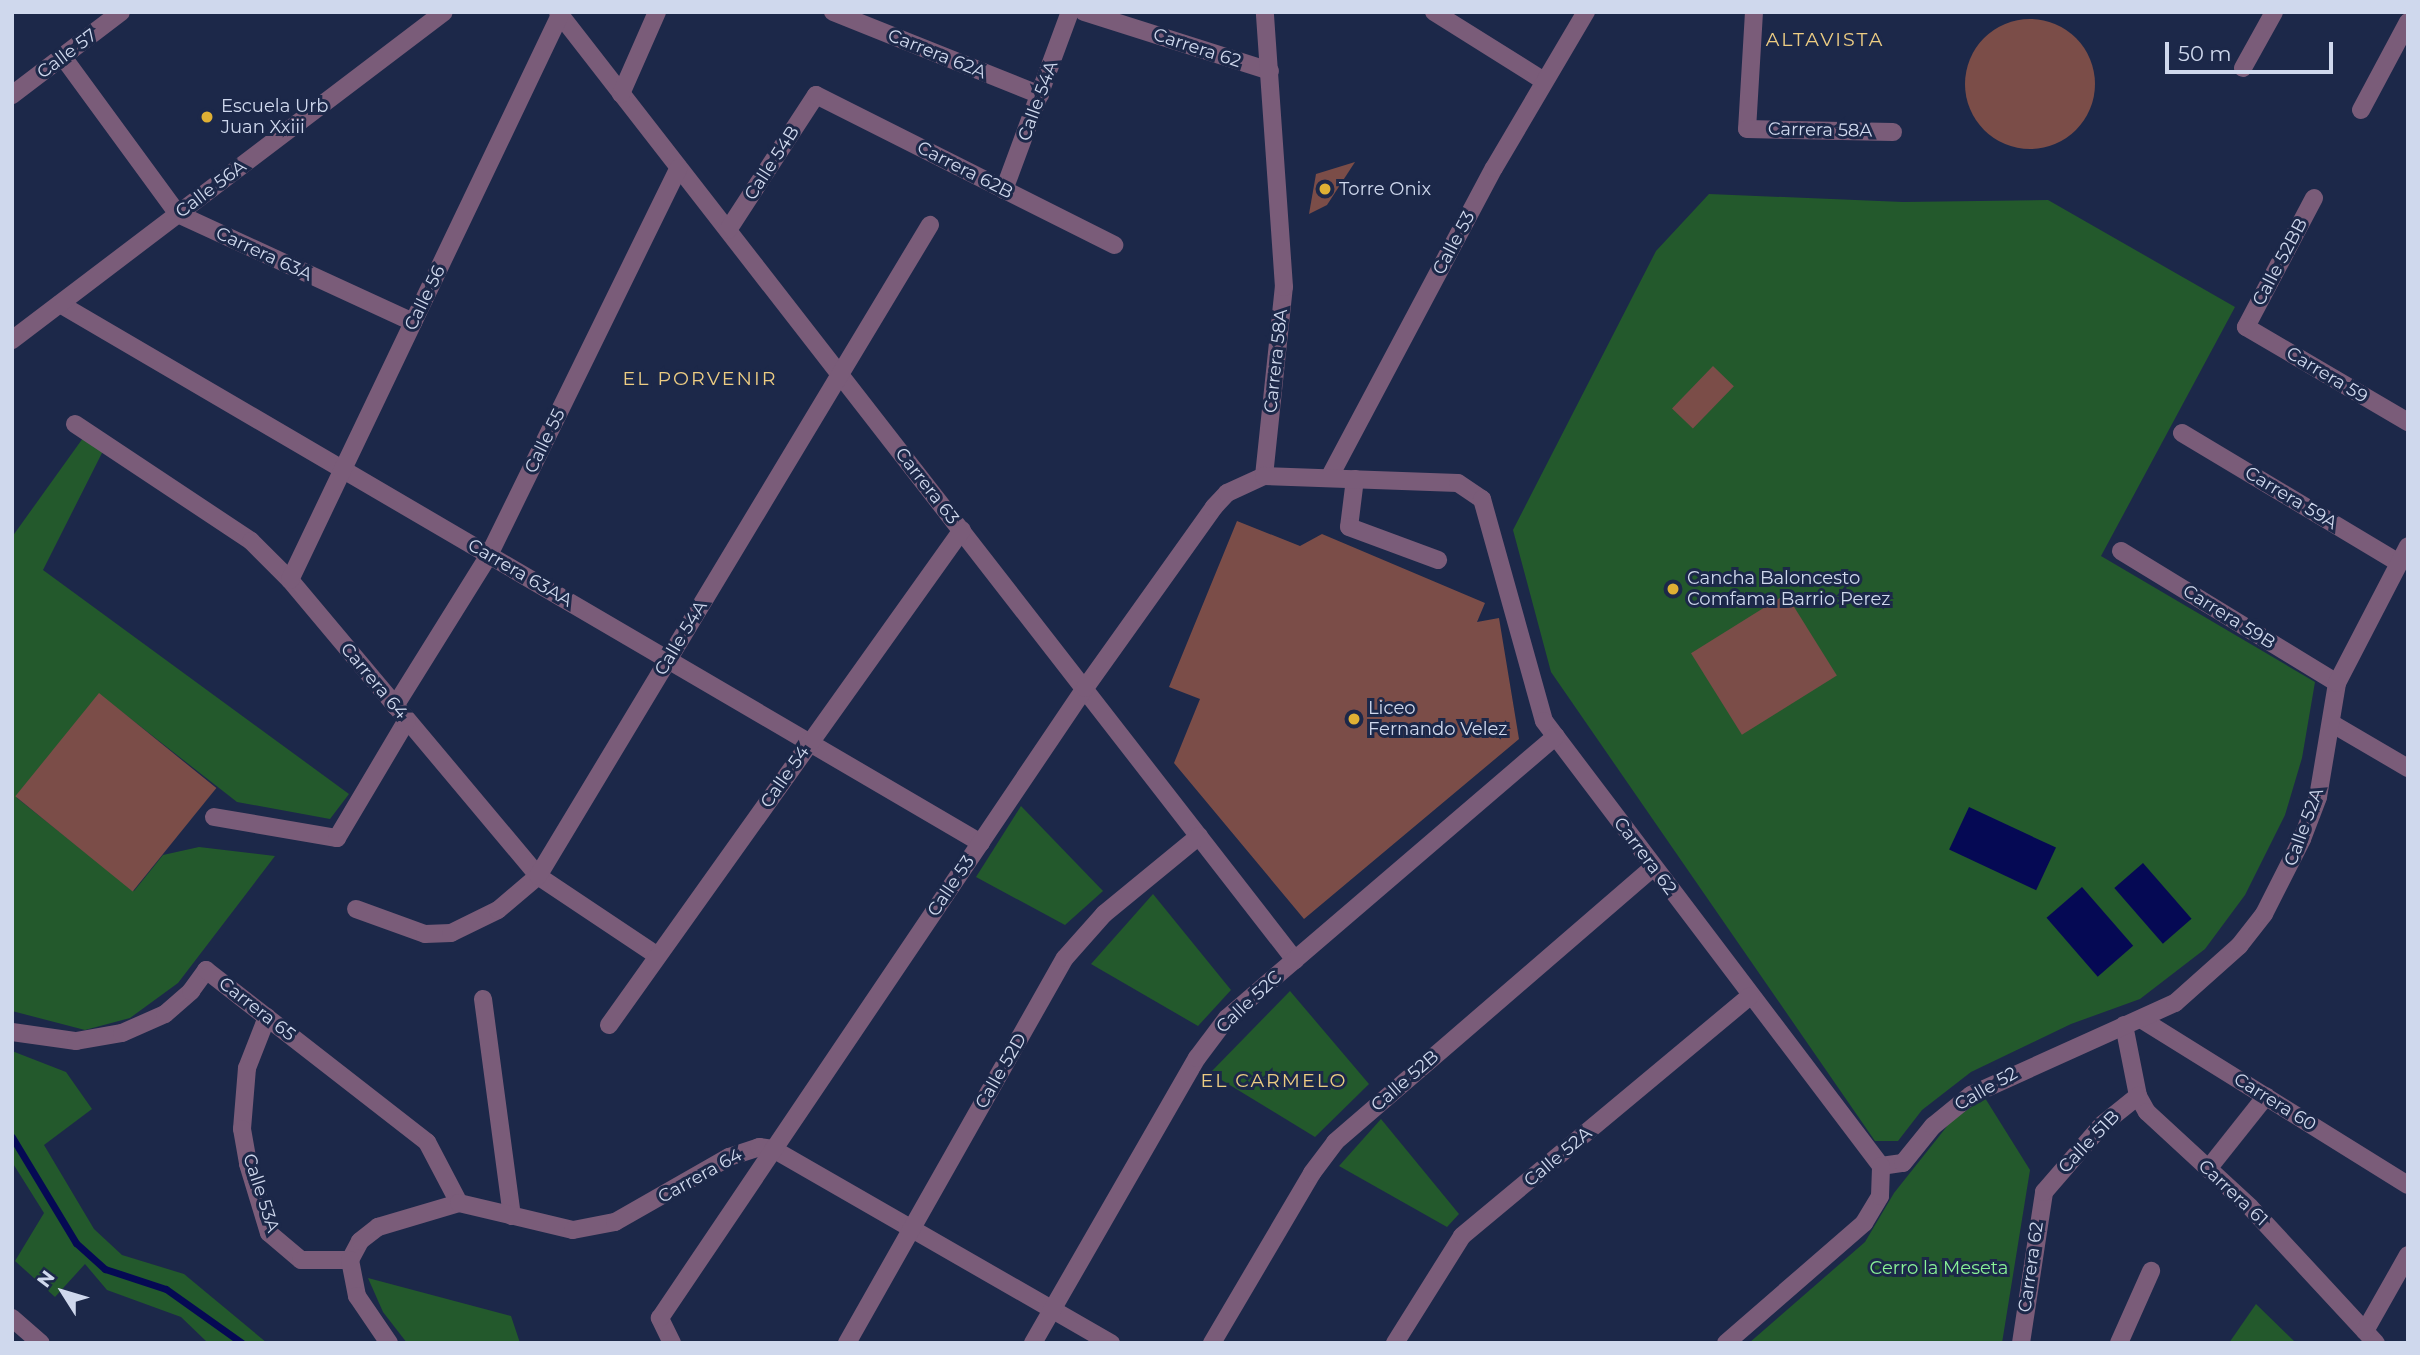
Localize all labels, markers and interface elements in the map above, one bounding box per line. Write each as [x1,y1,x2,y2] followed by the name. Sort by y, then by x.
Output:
[885,24,989,84] street label: Carrera 62A
[1150,24,1244,72] street label: Carrera 62
[33,25,101,83] street label: Calle 57
[2168,28,2336,72] scale bar
[1767,29,1883,51] district label: ALTAVISTA
[2178,41,2232,66] text: 50 m
[1014,58,1062,144] street label: Calle 54A
[221,96,329,138] place label: Escuela Urb Juan Xxiii
[199,109,215,125] marker: Escuela Urb Juan Xxiii
[1768,118,1872,142] street label: Carrera 58A
[740,122,804,204] street label: Calle 54B
[913,137,1017,203] street label: Carrera 62B
[171,155,251,223] street label: Calle 56A
[1339,178,1431,200] place label: Torre Onix
[1317,181,1333,197] marker: Torre Onix
[1428,208,1480,278] street label: Calle 53
[2248,215,2312,309] street label: Calle 52BB
[212,222,316,286] street label: Carrera 63A
[400,262,450,334] street label: Calle 56
[1260,308,1292,414] street label: Carrera 58A
[2282,342,2372,408] street label: Carrera 59
[624,368,776,390] district label: EL PORVENIR
[520,405,570,477] street label: Calle 55
[890,443,964,529] street label: Carrera 63
[2241,462,2341,534] street label: Carrera 59A
[464,534,576,612] street label: Carrera 63AA
[1687,568,1890,610] place label: Cancha Baloncesto Comfama Barrio Perez
[2179,580,2279,654] street label: Carrera 59B
[1665,581,1681,597] marker: Cancha Baloncesto Comfama Barrio Perez
[650,597,712,679] street label: Calle 54A
[336,638,412,724] street label: Carrera 64
[1368,698,1507,740] place label: Liceo Fernando Velez
[1346,711,1362,727] marker: Liceo Fernando Velez
[756,742,814,812] street label: Calle 54
[2280,785,2328,869] street label: Calle 52A
[1609,813,1681,899] street label: Carrera 62
[923,851,979,921] street label: Calle 53
[1212,966,1286,1038] street label: Calle 52C
[214,972,300,1046] street label: Carrera 65
[971,1029,1031,1113] street label: Calle 52D
[1367,1046,1443,1116] street label: Calle 52B
[1951,1062,2021,1116] street label: Calle 52
[2230,1068,2320,1136] street label: Carrera 60
[1202,1070,1346,1092] district label: EL CARMELO
[2054,1106,2124,1178] street label: Calle 51B
[1520,1122,1596,1192] street label: Calle 52A
[654,1144,746,1208] street label: Carrera 64
[238,1151,284,1235] street label: Calle 53A
[2194,1155,2272,1231] street label: Carrera 61
[2014,1220,2048,1314] street label: Carrera 62
[28,1257,98,1327] north arrow
[1870,1257,2008,1279] park label: Cerro la Meseta
[32,1266,60,1292] text: N

